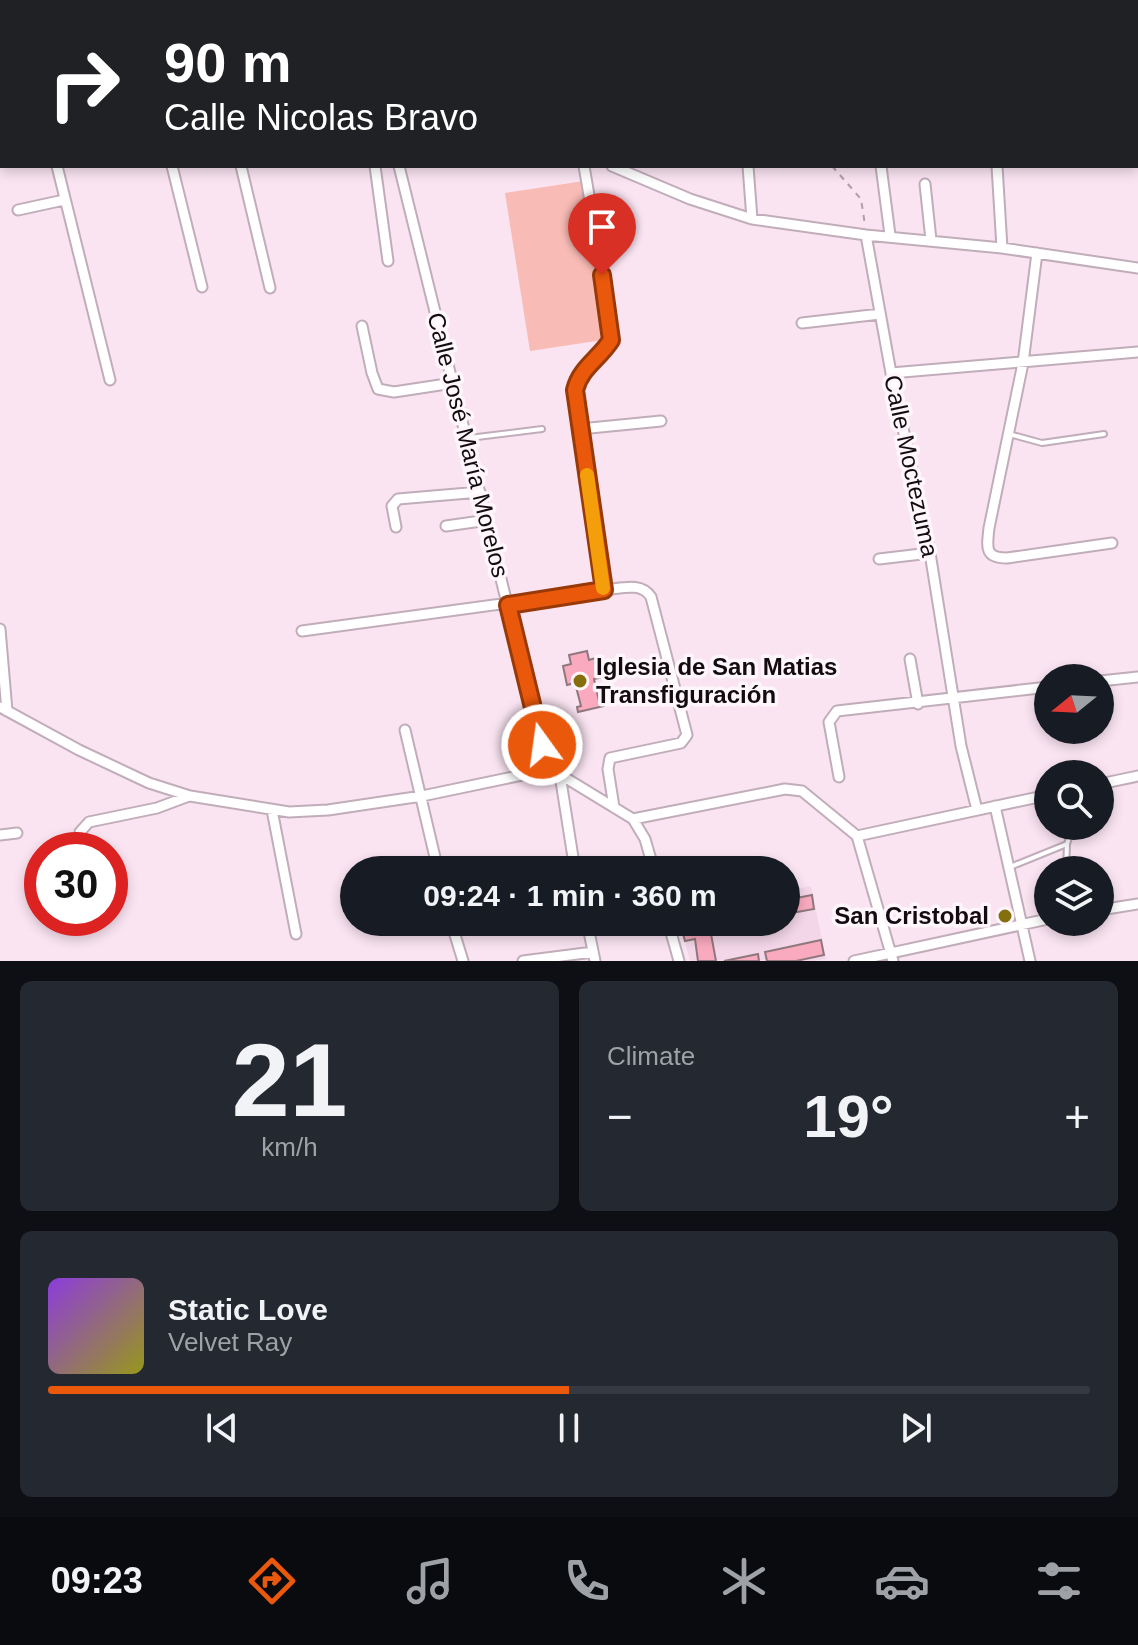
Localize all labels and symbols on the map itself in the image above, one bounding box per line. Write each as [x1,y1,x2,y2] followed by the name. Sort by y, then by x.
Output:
[568,193,636,275] pin
[422,310,514,580] street label: Calle José María Morelos
[879,372,944,560] street label: Calle Moctezuma
[596,653,837,708] place label: Iglesia de San Matias Transfiguración
[1034,664,1114,744] north arrow
[571,672,589,690] marker: Iglesia de San Matias Transfiguración
[500,703,584,787] position arrow
[24,832,128,936] speed limit sign: 30
[834,902,989,929] place label: San Cristobal
[996,907,1014,925] marker: San Cristobal

